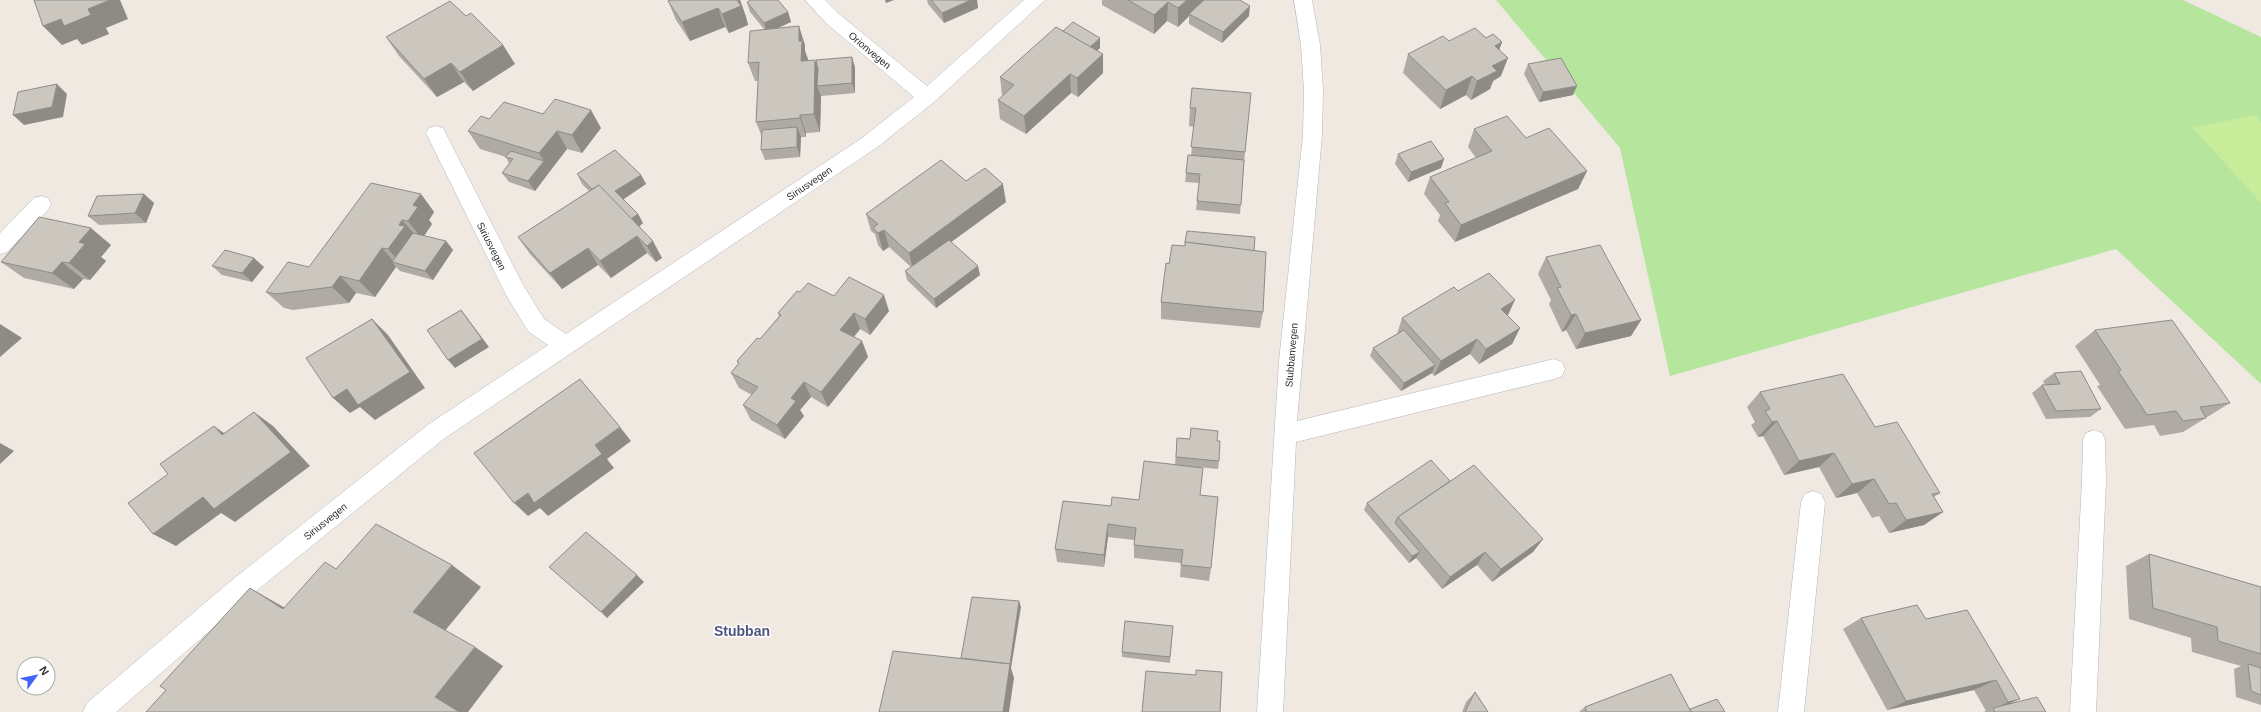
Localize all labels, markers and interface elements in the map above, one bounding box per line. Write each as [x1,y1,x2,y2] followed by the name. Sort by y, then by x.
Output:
[846,30,893,71] street label: Orionvegen
[785,164,834,203] street label: Siriusvegen
[475,220,508,272] street label: Siriusvegen
[1283,322,1300,388] street label: Stubbanvegen
[302,501,349,542] street label: Siriusvegen
[714,623,770,639] district label: Stubban
[16,656,56,696] north arrow
[37,664,52,677] text: N

